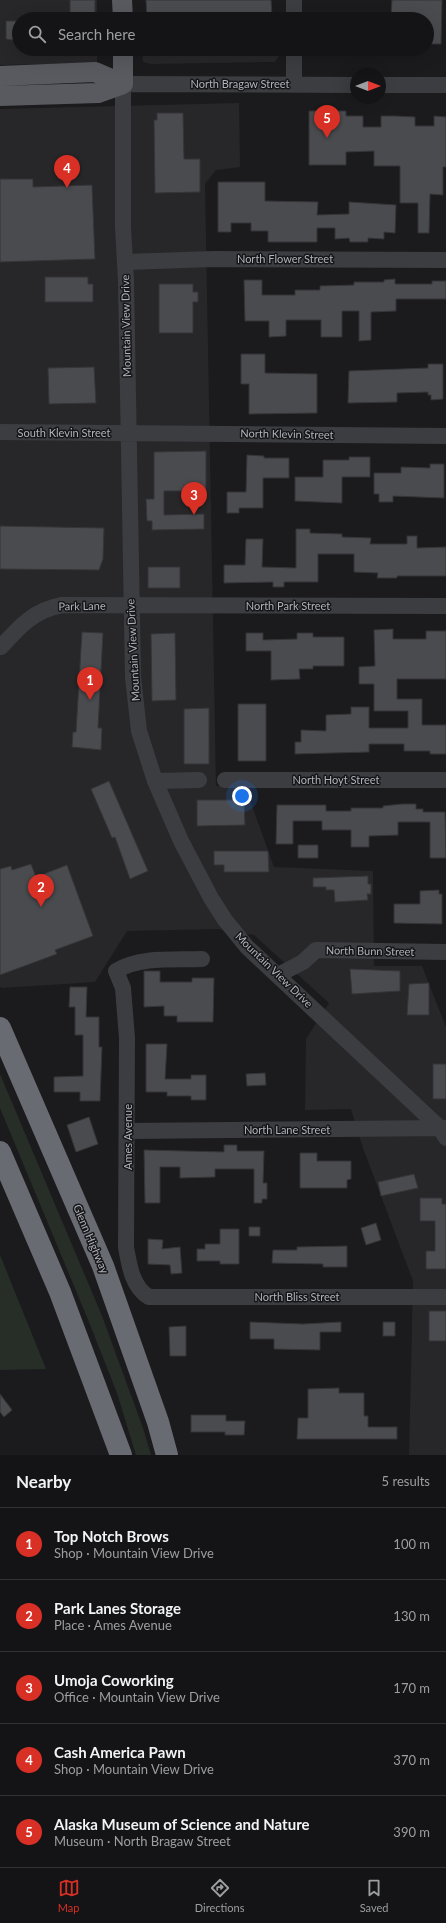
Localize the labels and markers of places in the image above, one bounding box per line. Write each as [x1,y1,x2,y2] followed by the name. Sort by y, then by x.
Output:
[314,105,340,138] pin: 5
[54,155,80,188] pin: 4
[181,482,207,515] pin: 3
[77,667,103,700] pin: 1
[28,874,54,907] pin: 2

